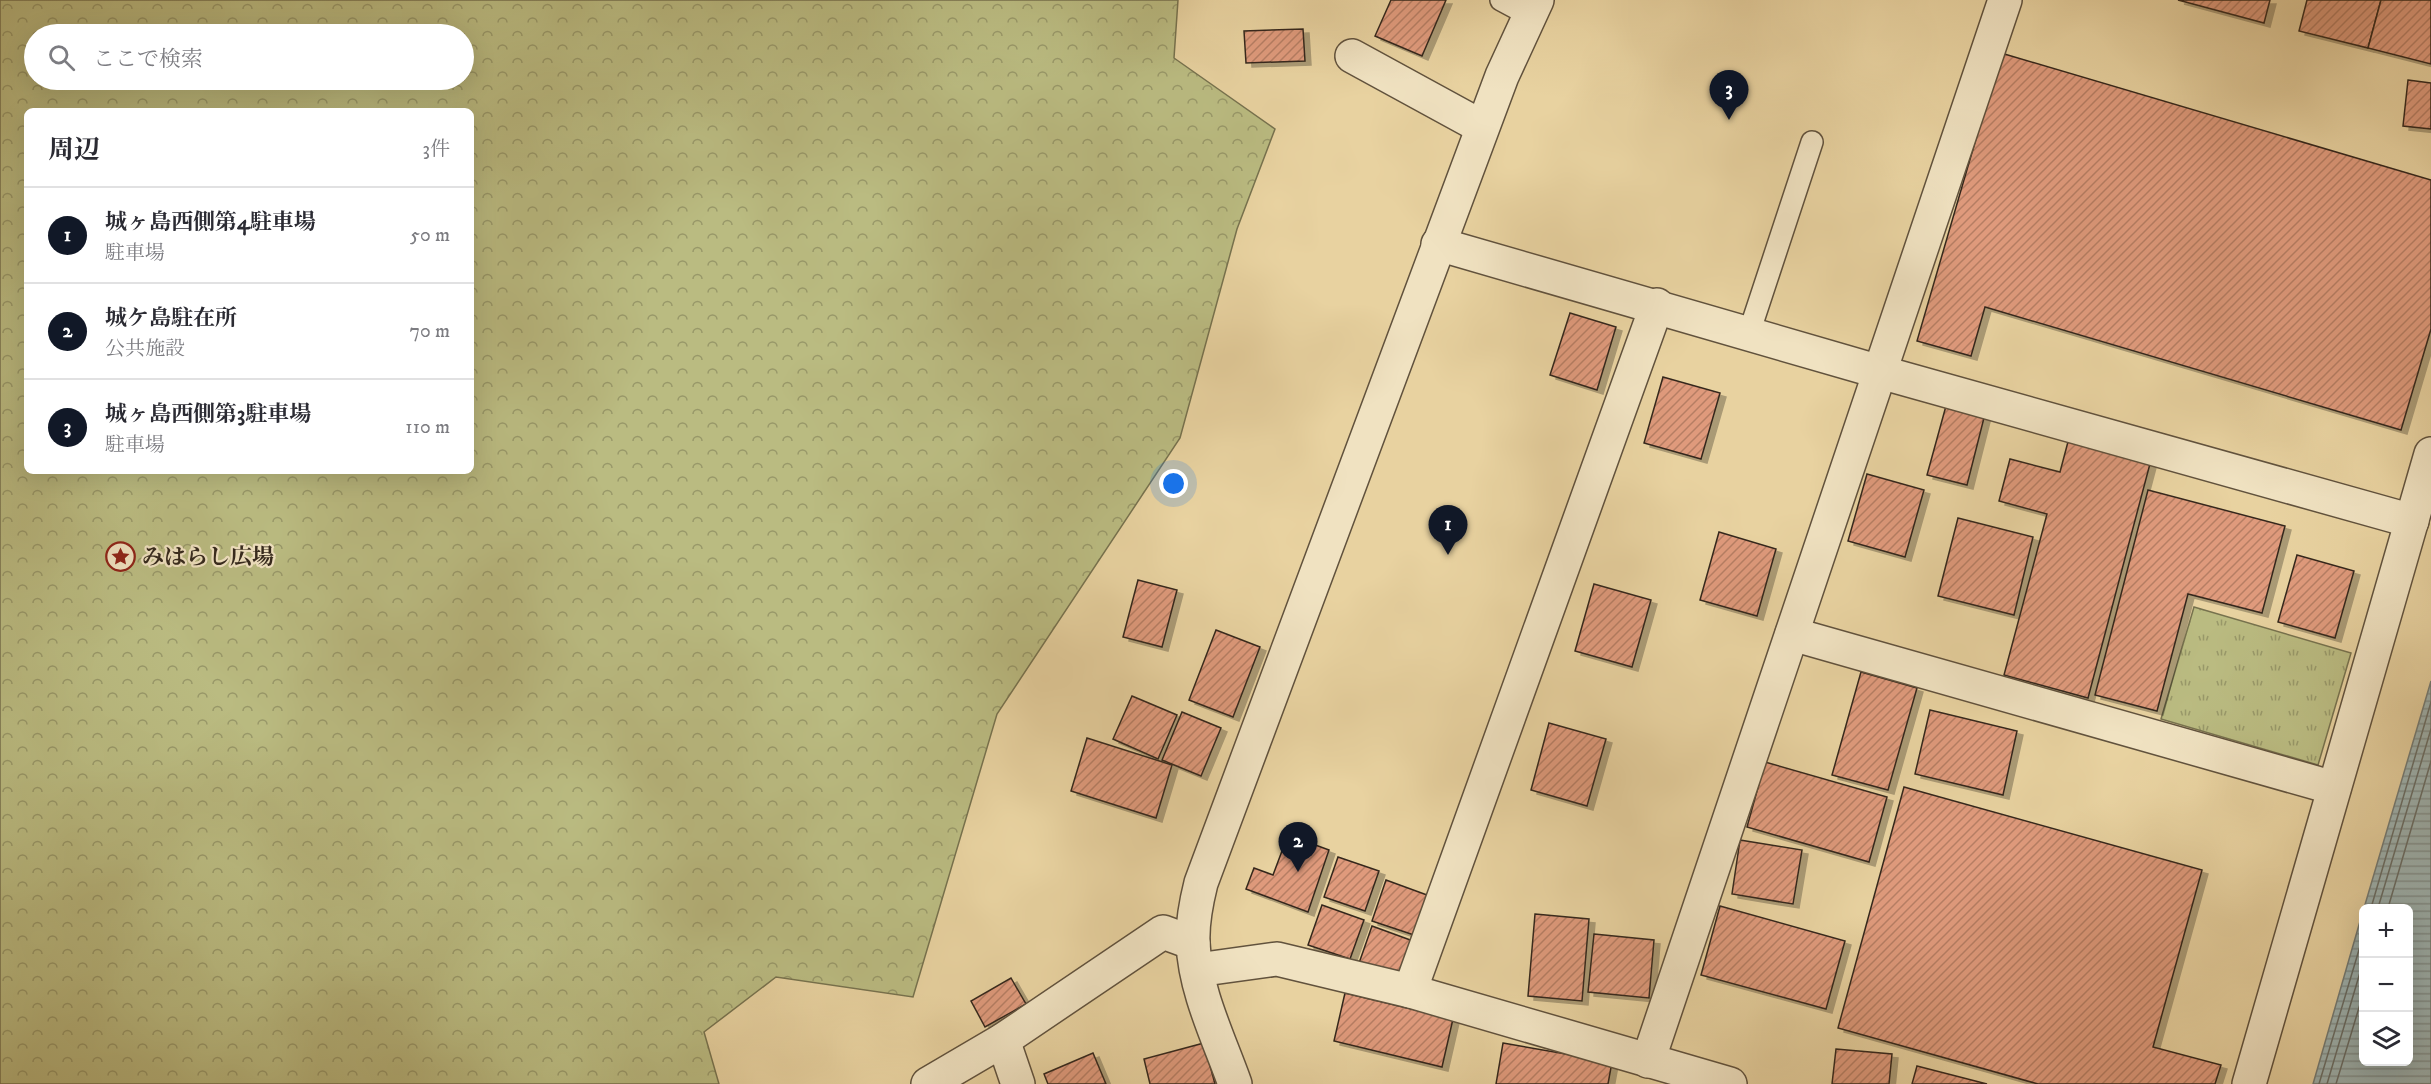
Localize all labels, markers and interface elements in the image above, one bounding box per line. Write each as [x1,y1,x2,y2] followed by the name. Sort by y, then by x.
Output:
[24,24,474,90] search box
[45,41,78,74] icon: search
[93,46,203,73] text: ここで検索
[1710,70,1748,120] pin: 3
[48,134,100,167] text: 周辺
[423,137,450,162] text: 3件
[105,209,316,236] text: 城ヶ島西側第4駐車場
[64,223,71,248] text: 1
[410,223,450,248] text: 50 m
[105,241,165,266] text: 駐車場
[105,305,237,332] text: 城ケ島駐在所
[63,319,72,344] text: 2
[409,319,450,344] text: 70 m
[105,337,185,362] text: 公共施設
[105,401,311,428] text: 城ヶ島西側第3駐車場
[64,415,71,440] text: 3
[405,415,450,440] text: 110 m
[105,433,165,458] text: 駐車場
[1159,469,1188,498] your location
[1428,506,1468,555] pin: 1
[105,540,137,572] place icon: みはらし広場
[142,544,274,571] place label: みはらし広場
[1278,822,1318,872] pin: 2
[2359,904,2413,1066] map controls
[2359,904,2413,958] button: +
[2359,958,2413,1012] button: −
[2359,1012,2413,1066] button: layers

